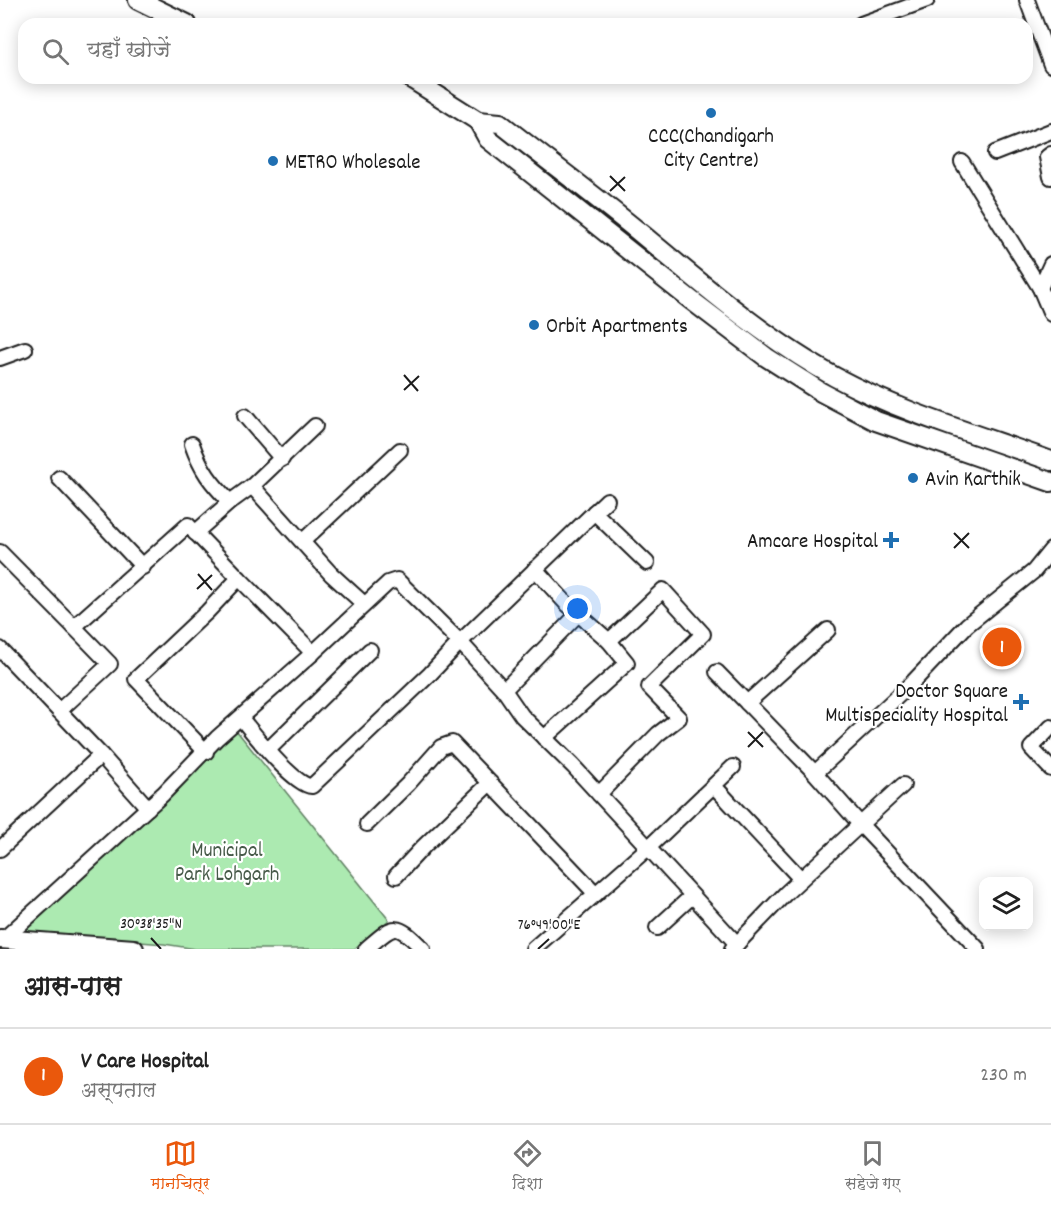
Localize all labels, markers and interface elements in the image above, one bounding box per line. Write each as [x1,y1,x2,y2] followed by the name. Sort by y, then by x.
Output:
[18,18,1033,84] search box
[39,35,72,68] icon: search
[87,36,170,67] text: यहाँ खोजें
[704,106,718,120] marker: CCC(Chandigarh City Centre)
[648,123,774,177] place label: CCC(Chandigarh City Centre)
[285,149,421,179] place label: METRO Wholesale
[266,154,280,168] marker: METRO Wholesale
[546,313,688,343] place label: Orbit Apartments
[527,318,541,332] marker: Orbit Apartments
[925,466,1021,496] place label: Avin Karthik
[906,471,920,485] marker: Avin Karthik
[747,528,878,558] place label: Amcare Hospital
[882,531,900,549] marker: Amcare Hospital
[563,594,592,623] your location
[982,624,1022,670] pin: 1
[825,678,1008,732] place label: Doctor Square Multispeciality Hospital
[1012,693,1030,711] marker: Doctor Square Multispeciality Hospital
[175,837,279,891] park label: Municipal Park Lohgarh
[979,877,1033,931] map controls
[979,877,1033,931] button: layers
[120,914,182,936] text: 30°38'35"N
[518,915,580,937] text: 76°49'00"E
[24,970,121,1007] text: आस-पास
[81,1047,209,1078] text: V Care Hospital
[41,1062,46,1090] text: 1
[980,1062,1027,1090] text: 230 m
[81,1078,156,1106] text: अस्पताल
[151,1137,210,1196] tab: मानचित्र
[511,1137,544,1196] tab: दिशा
[845,1137,900,1196] tab: सहेजे गए

